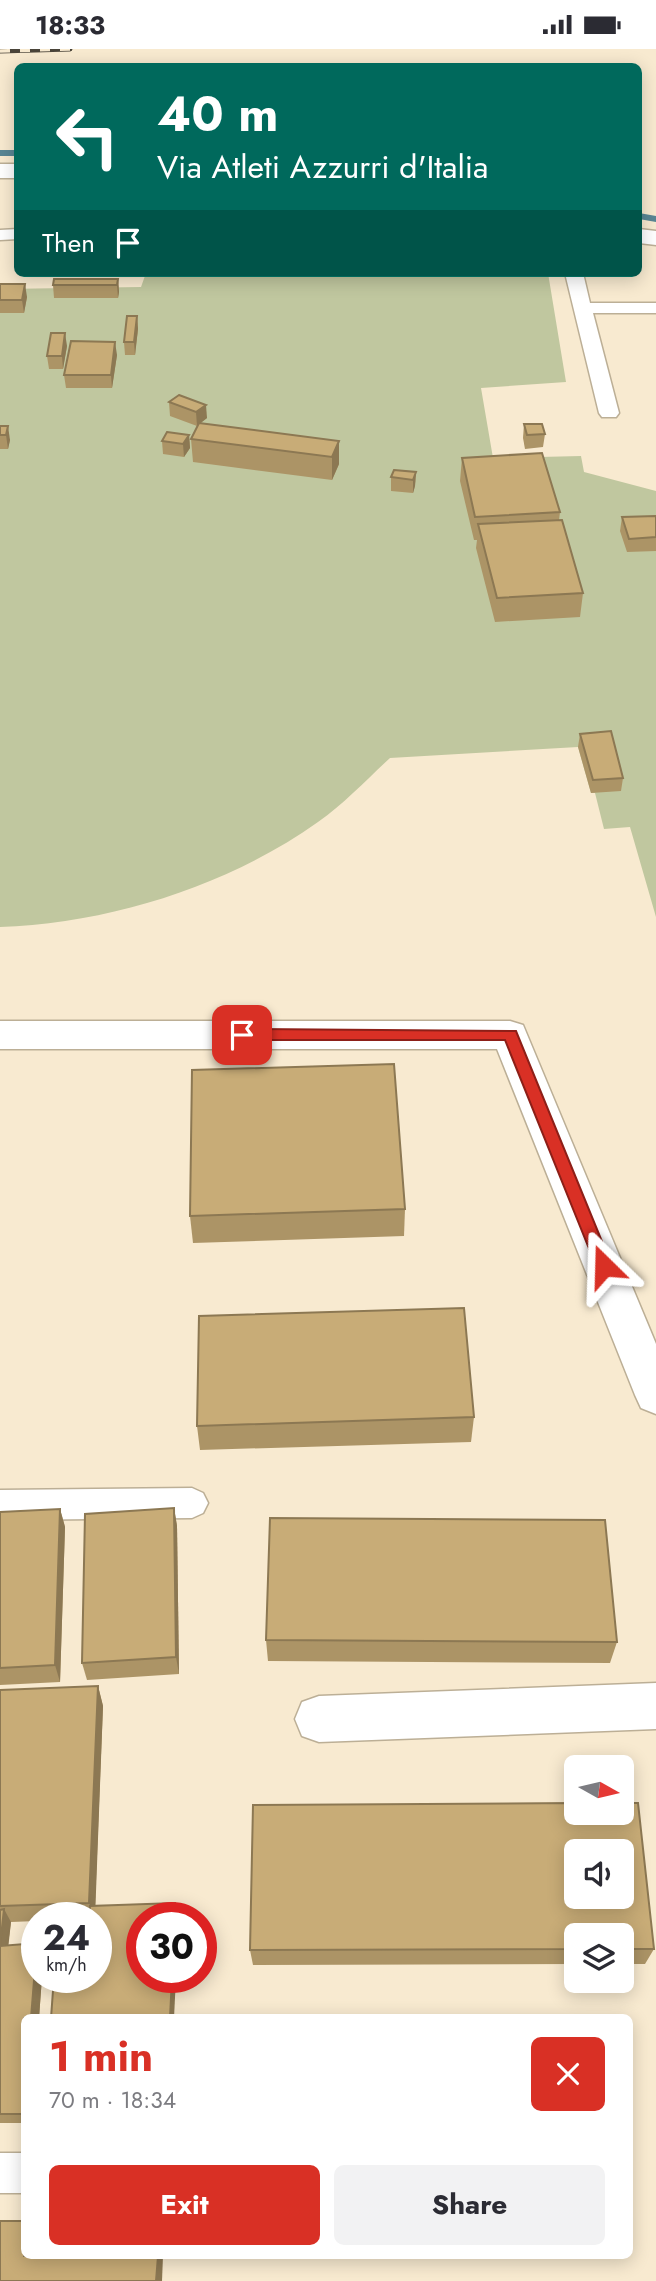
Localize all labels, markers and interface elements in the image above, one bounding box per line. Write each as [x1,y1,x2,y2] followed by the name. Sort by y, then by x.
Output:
[35,6,105,44] text: 18:33
[157,79,279,149] text: 40 m
[42,91,133,182] icon: left
[157,144,489,190] text: Via Atleti Azzurri d'Italia
[42,224,95,262] text: Then
[109,224,147,262] icon: arrive
[212,1005,272,1065] pin
[223,1016,261,1054] icon: arrive
[567,1229,641,1303] position arrow
[564,1755,634,1825] north arrow
[564,1755,634,1993] map controls
[564,1839,634,1909] button: sound
[126,1902,217,1993] speed limit sign: 30
[43,1913,90,1963] text: 24
[564,1923,634,1993] button: layers
[46,1952,87,1978] text: km/h
[49,2026,153,2087] text: 1 min
[531,2037,605,2111] button: close
[49,2083,176,2117] text: 70 m · 18:34
[49,2165,320,2245] button: Exit
[334,2165,605,2245] button: Share

